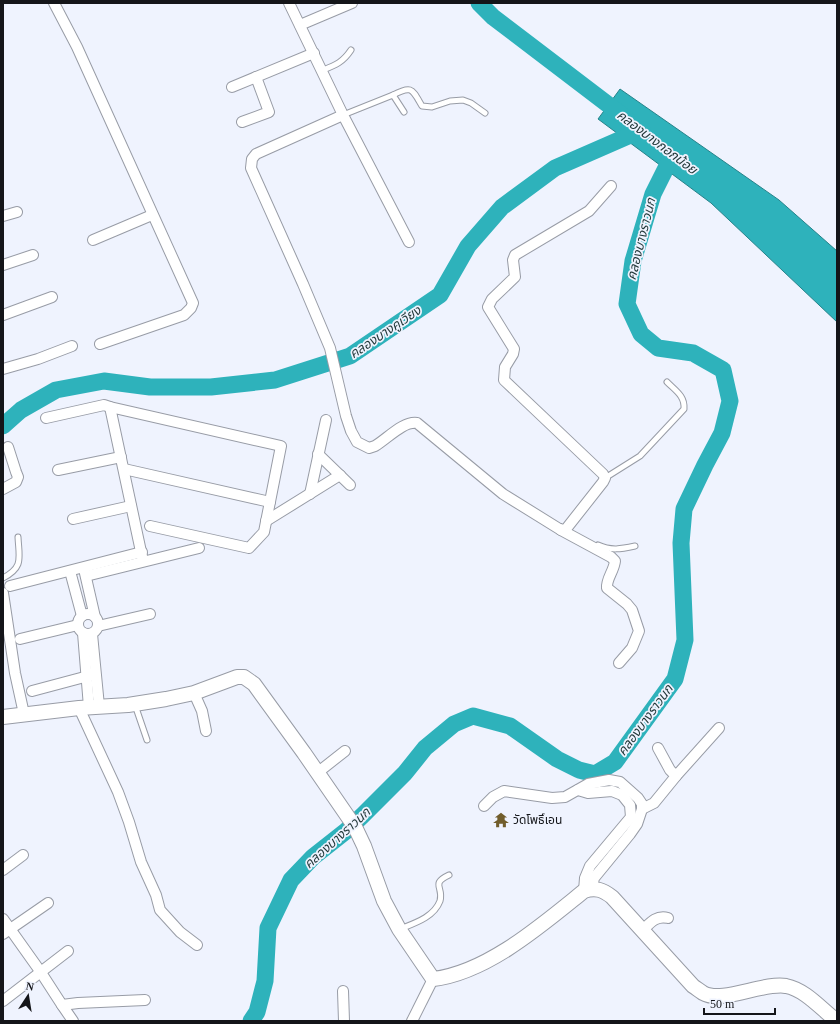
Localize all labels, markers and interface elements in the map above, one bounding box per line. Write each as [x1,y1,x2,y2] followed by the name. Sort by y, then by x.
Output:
[614,107,701,178] water label: คลองบางกอกน้อย
[624,195,659,281] water label: คลองบางราวนก
[347,302,425,362] water label: คลองบางคูเวียง
[614,681,676,758] water label: คลองบางราวนก
[301,804,374,872] water label: คลองบางราวนก
[492,811,510,829] temple icon: วัดโพธิ์เอน
[513,813,562,827] place label: วัดโพธิ์เอน
[8,976,48,1016] north arrow
[25,980,35,993] text: N
[704,990,775,1016] scale bar
[710,997,735,1011] text: 50 m

